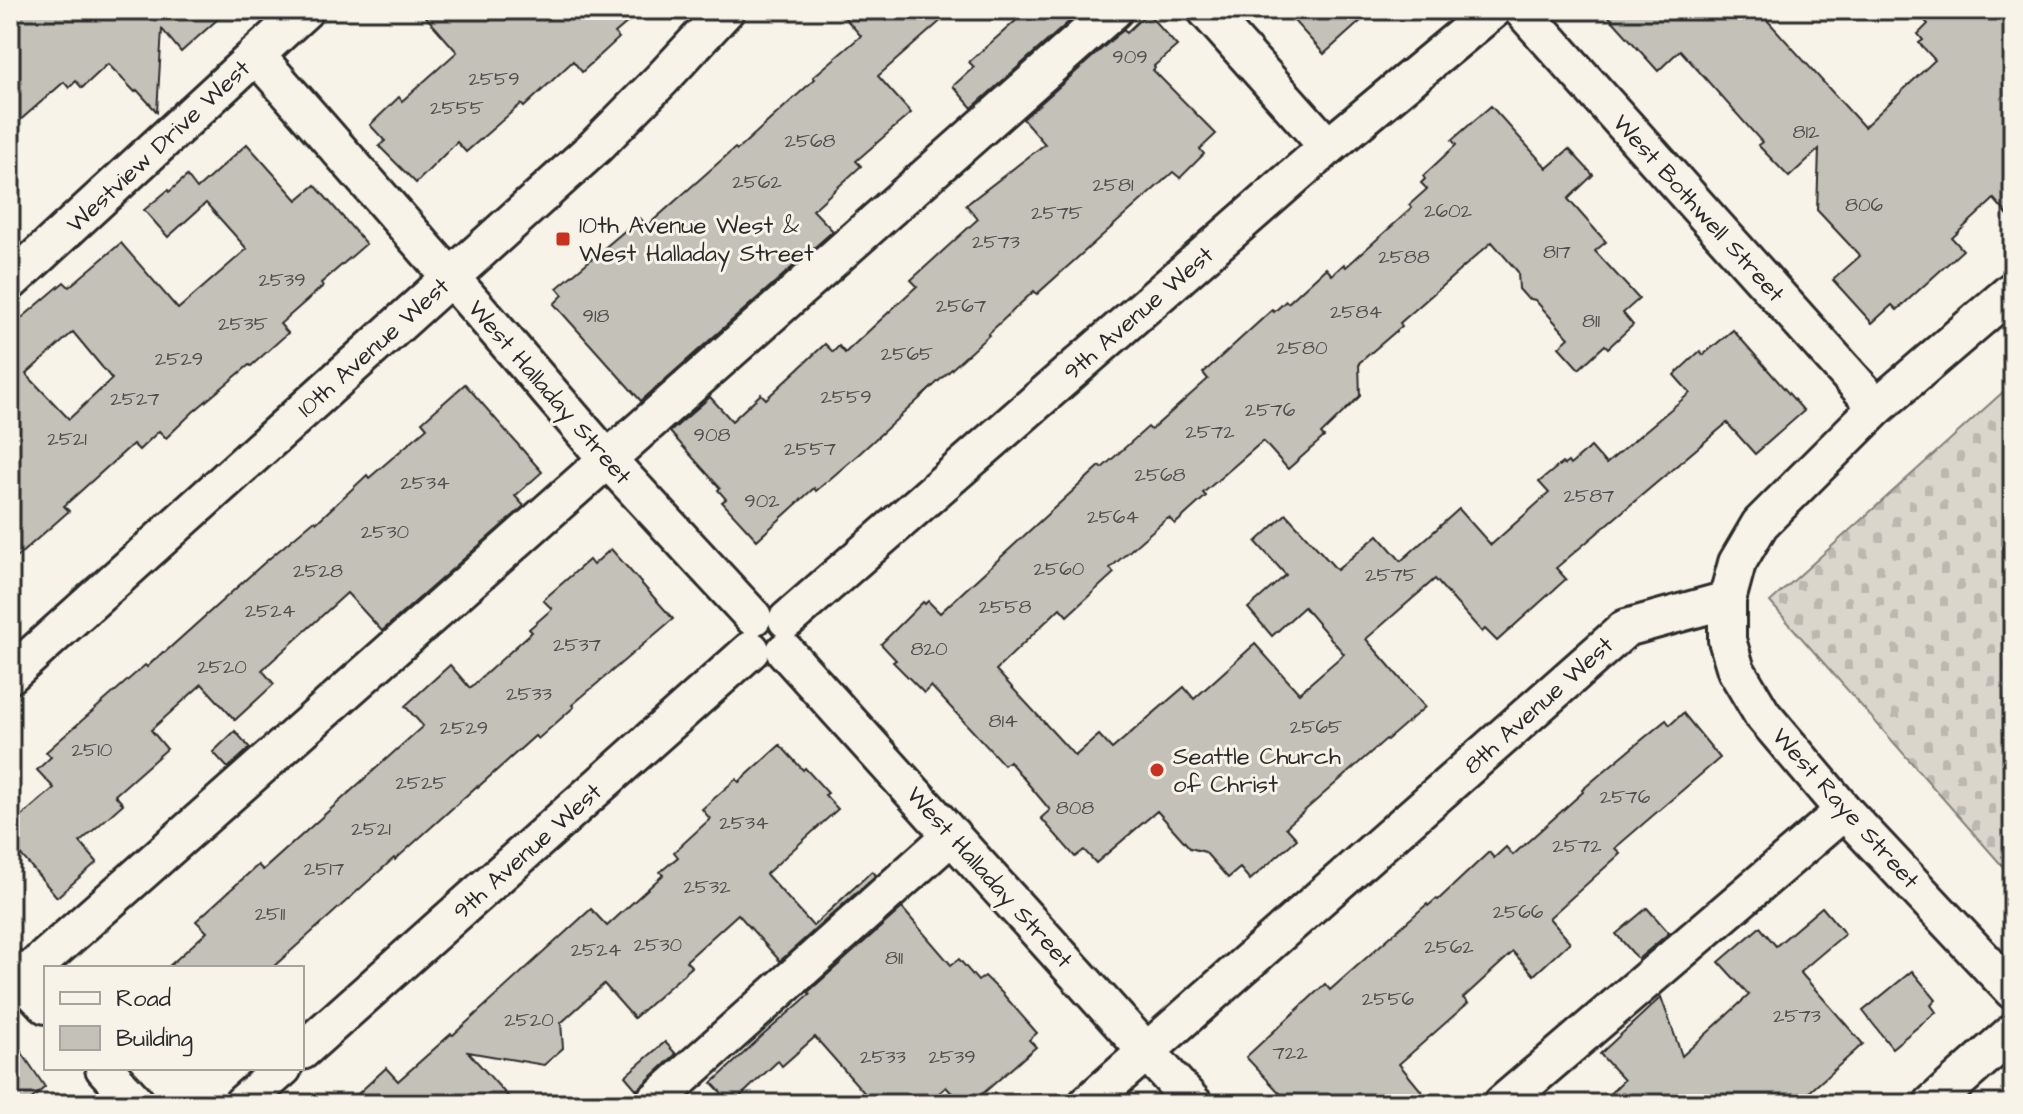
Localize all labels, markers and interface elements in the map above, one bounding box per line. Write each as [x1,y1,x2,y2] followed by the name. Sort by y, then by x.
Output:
[1112,43,1148,71] house number: 909
[59,52,258,241] street label: Westview Drive West
[468,65,520,93] house number: 2559
[430,94,484,122] house number: 2555
[1604,107,1792,310] street label: West Bothwell Street
[1793,118,1820,146] house number: 812
[784,127,836,155] house number: 2568
[732,168,782,196] house number: 2562
[1092,171,1134,199] house number: 2581
[1845,191,1884,219] house number: 806
[1424,197,1473,225] house number: 2602
[1031,199,1083,227] house number: 2575
[579,209,814,272] place label: 10th Avenue West & West Halladay Street
[972,228,1020,256] house number: 2573
[554,230,572,248] marker: 10th Avenue West & West Halladay Street
[1056,238,1222,389] street label: 9th Avenue West
[1543,238,1571,266] house number: 817
[1378,243,1430,271] house number: 2588
[258,266,306,294] house number: 2539
[290,270,457,425] street label: 10th Avenue West
[936,292,986,320] house number: 2567
[459,293,639,493] street label: West Halladay Street
[1330,298,1382,326] house number: 2584
[583,302,609,330] house number: 918
[1582,307,1600,335] house number: 811
[218,310,268,338] house number: 2535
[1276,334,1328,362] house number: 2580
[881,340,933,368] house number: 2565
[155,345,203,373] house number: 2529
[820,383,872,411] house number: 2559
[110,385,160,413] house number: 2527
[1245,396,1296,424] house number: 2576
[1185,418,1235,446] house number: 2572
[694,421,731,449] house number: 908
[47,425,87,453] house number: 2521
[784,435,836,463] house number: 2557
[1134,461,1186,489] house number: 2568
[400,469,450,497] house number: 2534
[1564,482,1614,510] house number: 2587
[744,487,780,515] house number: 902
[1087,503,1139,531] house number: 2564
[361,518,410,546] house number: 2530
[1034,555,1085,583] house number: 2560
[293,557,343,585] house number: 2528
[1365,561,1417,589] house number: 2575
[979,593,1031,621] house number: 2558
[245,597,296,625] house number: 2524
[1456,629,1621,782] street label: 8th Avenue West
[553,631,601,659] house number: 2537
[910,635,948,663] house number: 820
[197,653,247,681] house number: 2520
[506,680,552,708] house number: 2533
[988,707,1018,735] house number: 814
[1290,713,1342,741] house number: 2565
[440,714,488,742] house number: 2529
[1763,721,1927,897] street label: West Raye Street
[72,736,113,764] house number: 2510
[1173,740,1341,802] place label: Seattle Church of Christ
[1148,761,1166,779] marker: Seattle Church of Christ
[395,769,447,797] house number: 2525
[446,775,610,928] street label: 9th Avenue West
[897,779,1081,977] street label: West Halladay Street
[1600,783,1651,811] house number: 2576
[1056,794,1094,822] house number: 808
[719,809,769,837] house number: 2534
[351,815,391,843] house number: 2521
[1552,832,1602,860] house number: 2572
[304,855,344,883] house number: 2517
[683,873,731,901] house number: 2532
[1493,898,1544,926] house number: 2566
[255,900,286,928] house number: 2511
[634,931,683,959] house number: 2530
[1424,933,1474,961] house number: 2562
[571,936,622,964] house number: 2524
[885,944,903,972] house number: 811
[44,966,304,1070] legend
[116,982,171,1016] text: Road
[1362,985,1415,1013] house number: 2556
[1773,1002,1821,1030] house number: 2573
[504,1006,554,1034] house number: 2520
[116,1022,193,1057] text: Building
[1272,1039,1308,1067] house number: 722
[860,1043,906,1071] house number: 2533
[928,1043,976,1071] house number: 2539

